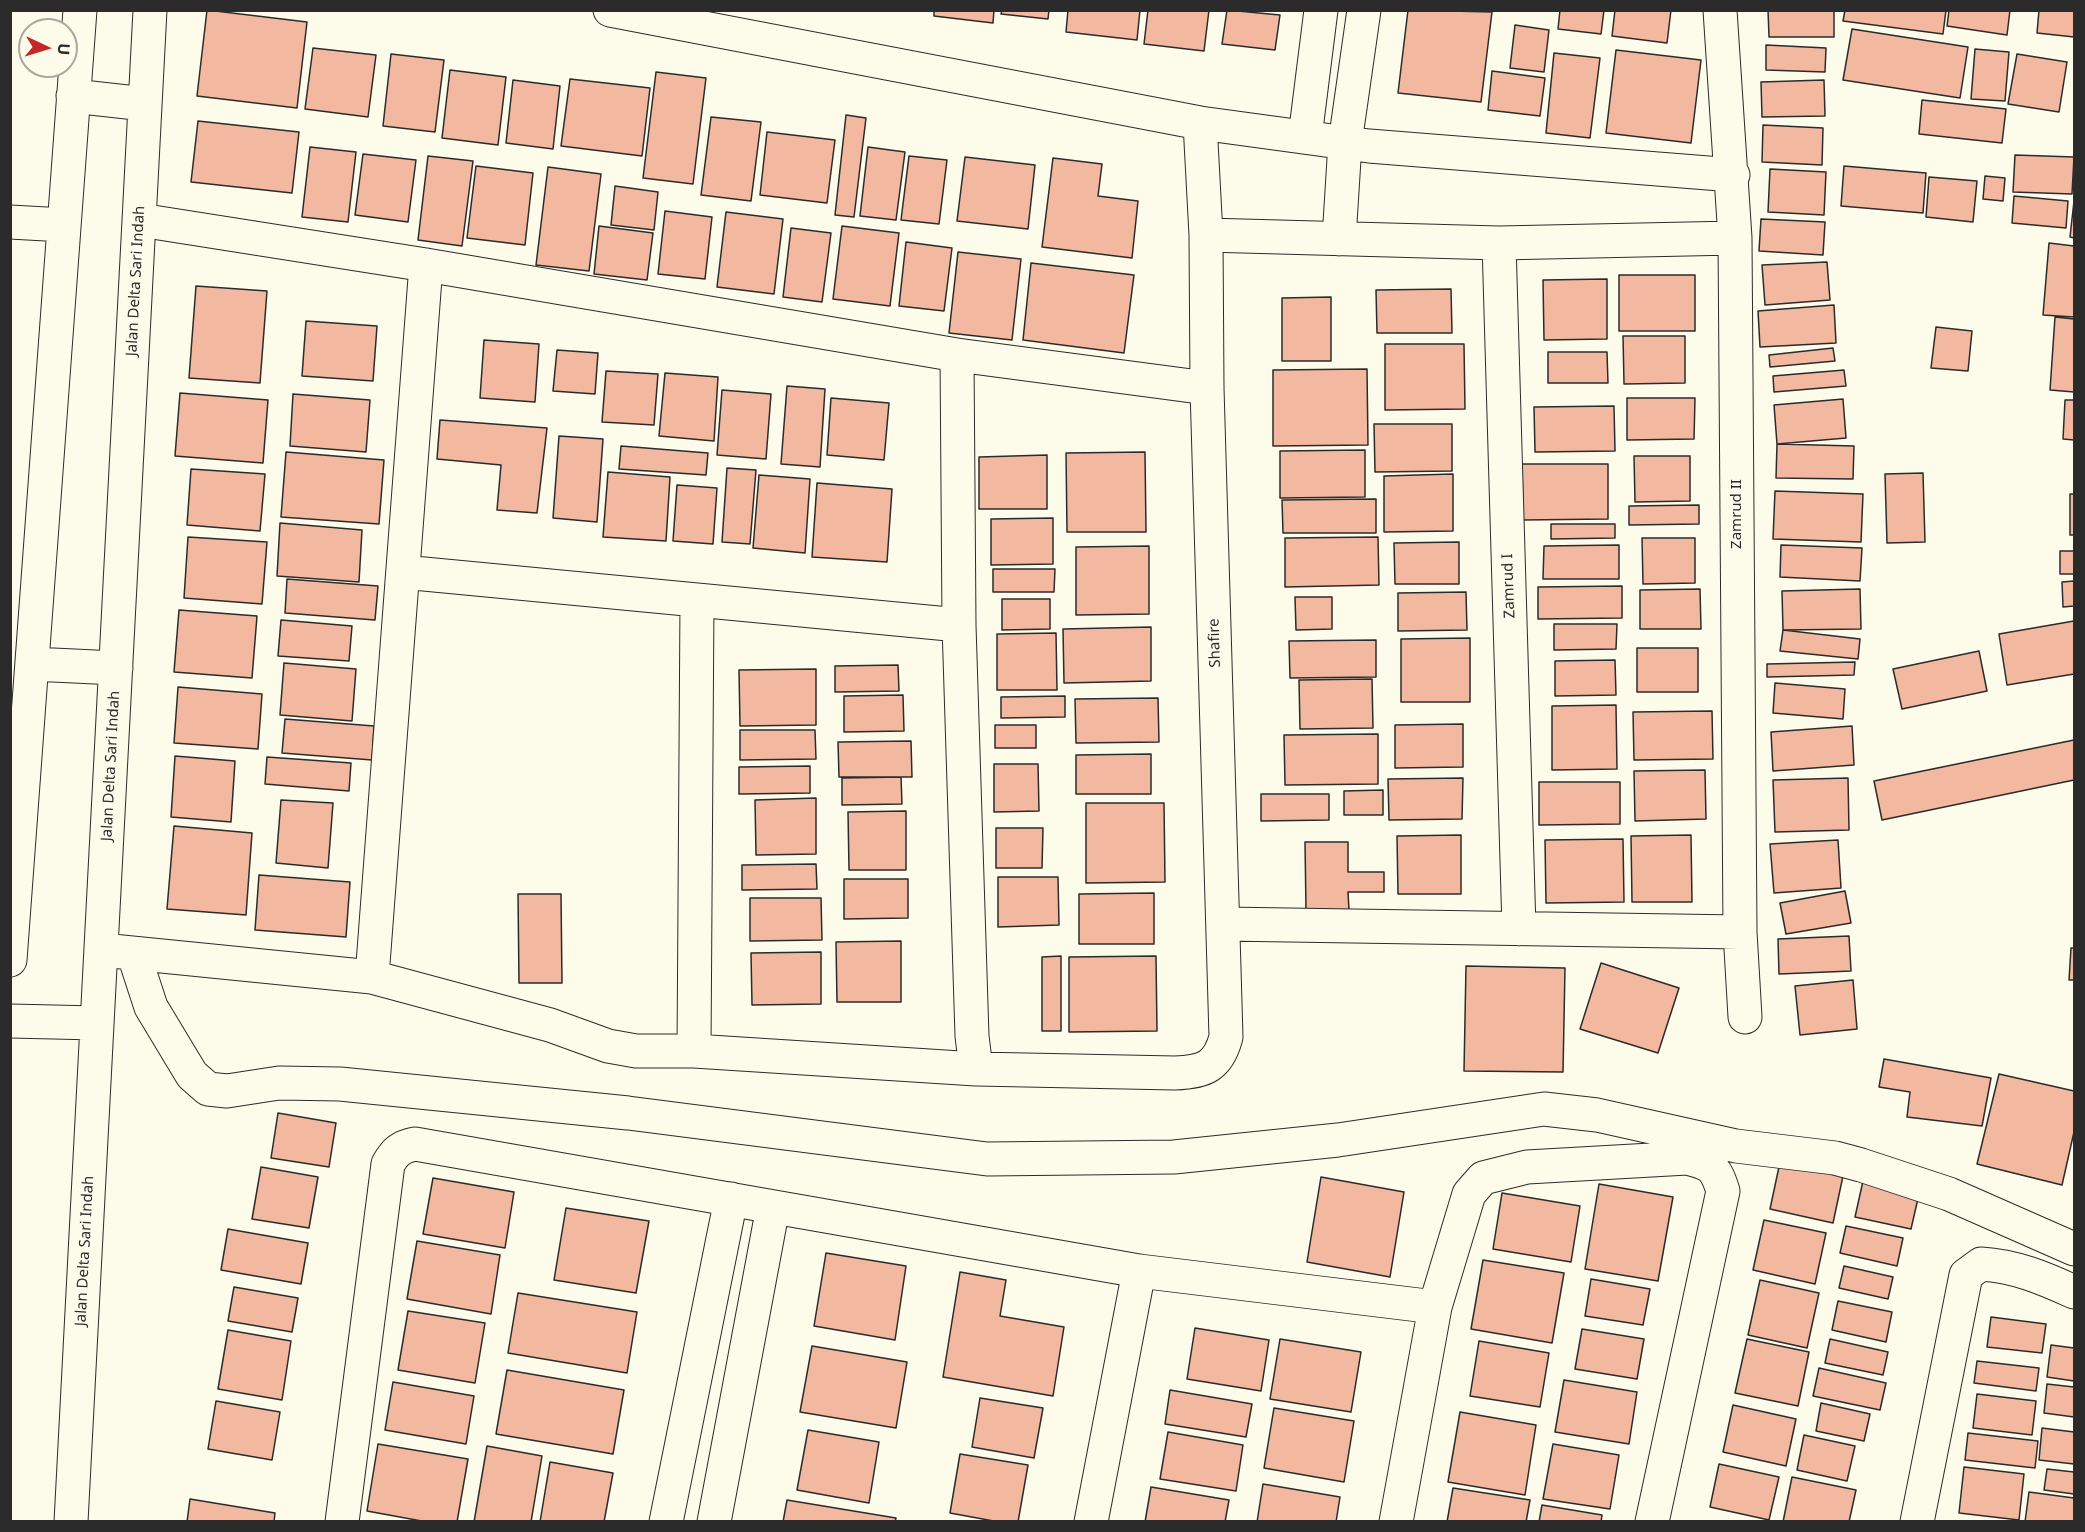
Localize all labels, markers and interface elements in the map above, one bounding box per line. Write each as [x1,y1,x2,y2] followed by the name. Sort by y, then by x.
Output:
[18,18,78,78] north arrow
[53,42,75,56] text: U
[123,205,149,357] street label: Jalan Delta Sari Indah
[1728,479,1746,549] street label: Zamrud II
[1499,553,1519,619] street label: Zamrud I
[1205,618,1225,668] street label: Shafire
[98,690,124,842] street label: Jalan Delta Sari Indah
[72,1175,98,1327] street label: Jalan Delta Sari Indah

